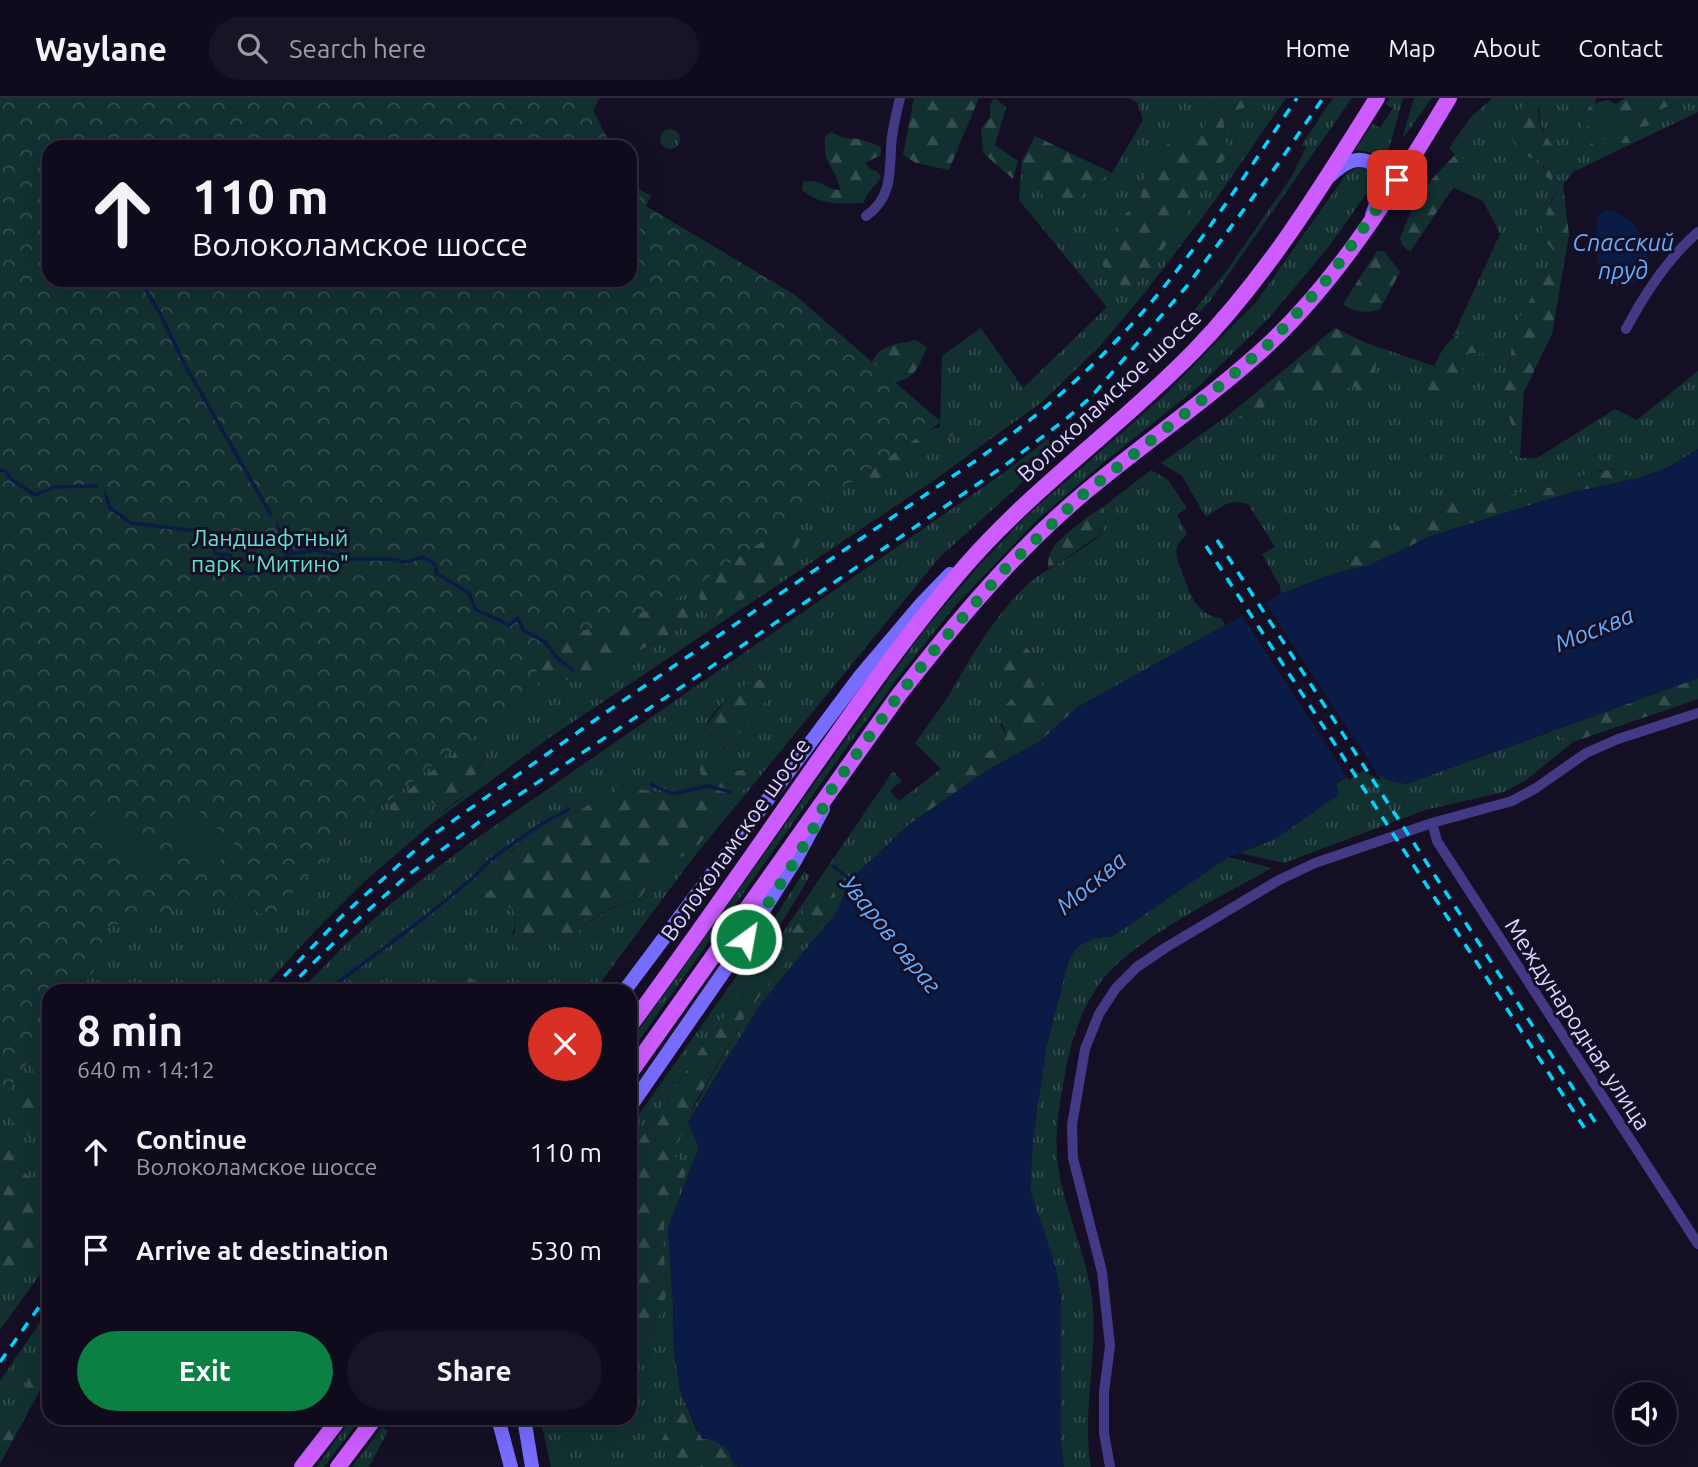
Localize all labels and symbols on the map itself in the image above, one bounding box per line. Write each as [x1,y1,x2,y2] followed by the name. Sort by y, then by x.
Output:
[1367,150,1427,210] pin
[1572,229,1674,284] water label: Спасский пруд
[1012,304,1206,486] street label: Волоколамское шоссе
[191,525,349,576] park label: Ландшафтный парк "Митино"
[1551,601,1637,657] water label: Москва
[655,733,815,945] street label: Волоколамское шоссе
[1051,846,1131,920] water label: Москва
[835,869,947,998] water label: Уваров овраг
[709,902,783,976] position arrow
[1500,914,1656,1134] street label: Международная улица

